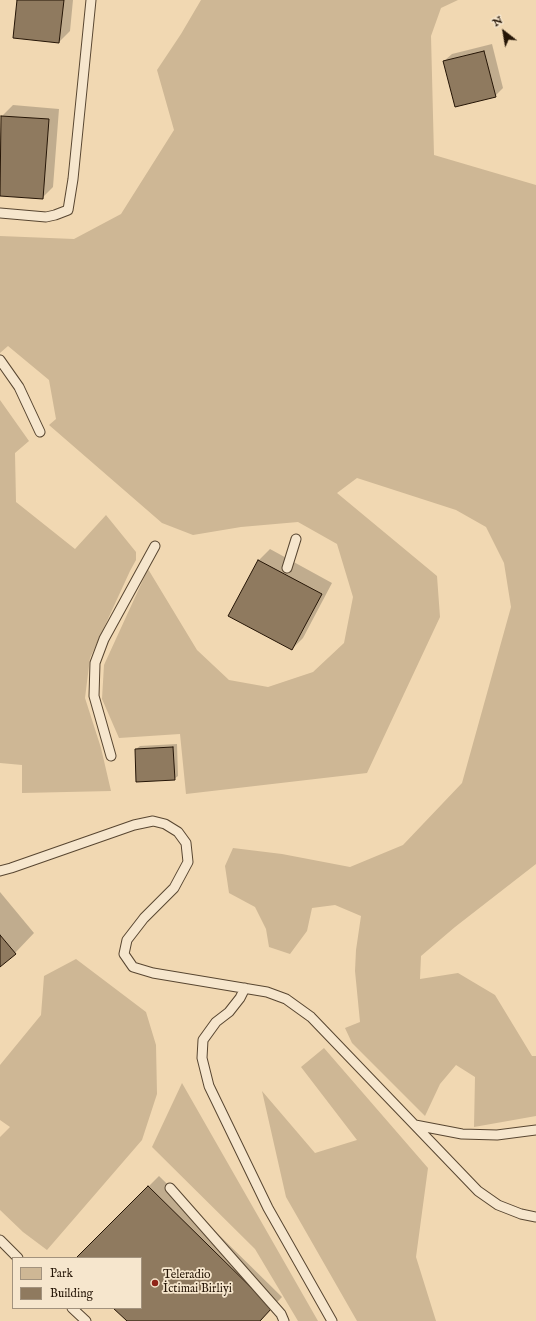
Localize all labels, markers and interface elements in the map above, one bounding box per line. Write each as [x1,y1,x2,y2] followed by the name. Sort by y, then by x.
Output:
[484,12,524,52] north arrow
[490,13,506,30] text: N
[12,1257,142,1309] legend
[50,1266,73,1281] text: Park
[163,1269,232,1297] place label: Teleradio İctimai Birliyi
[150,1278,160,1288] marker: Teleradio İctimai Birliyi
[50,1286,93,1301] text: Building

